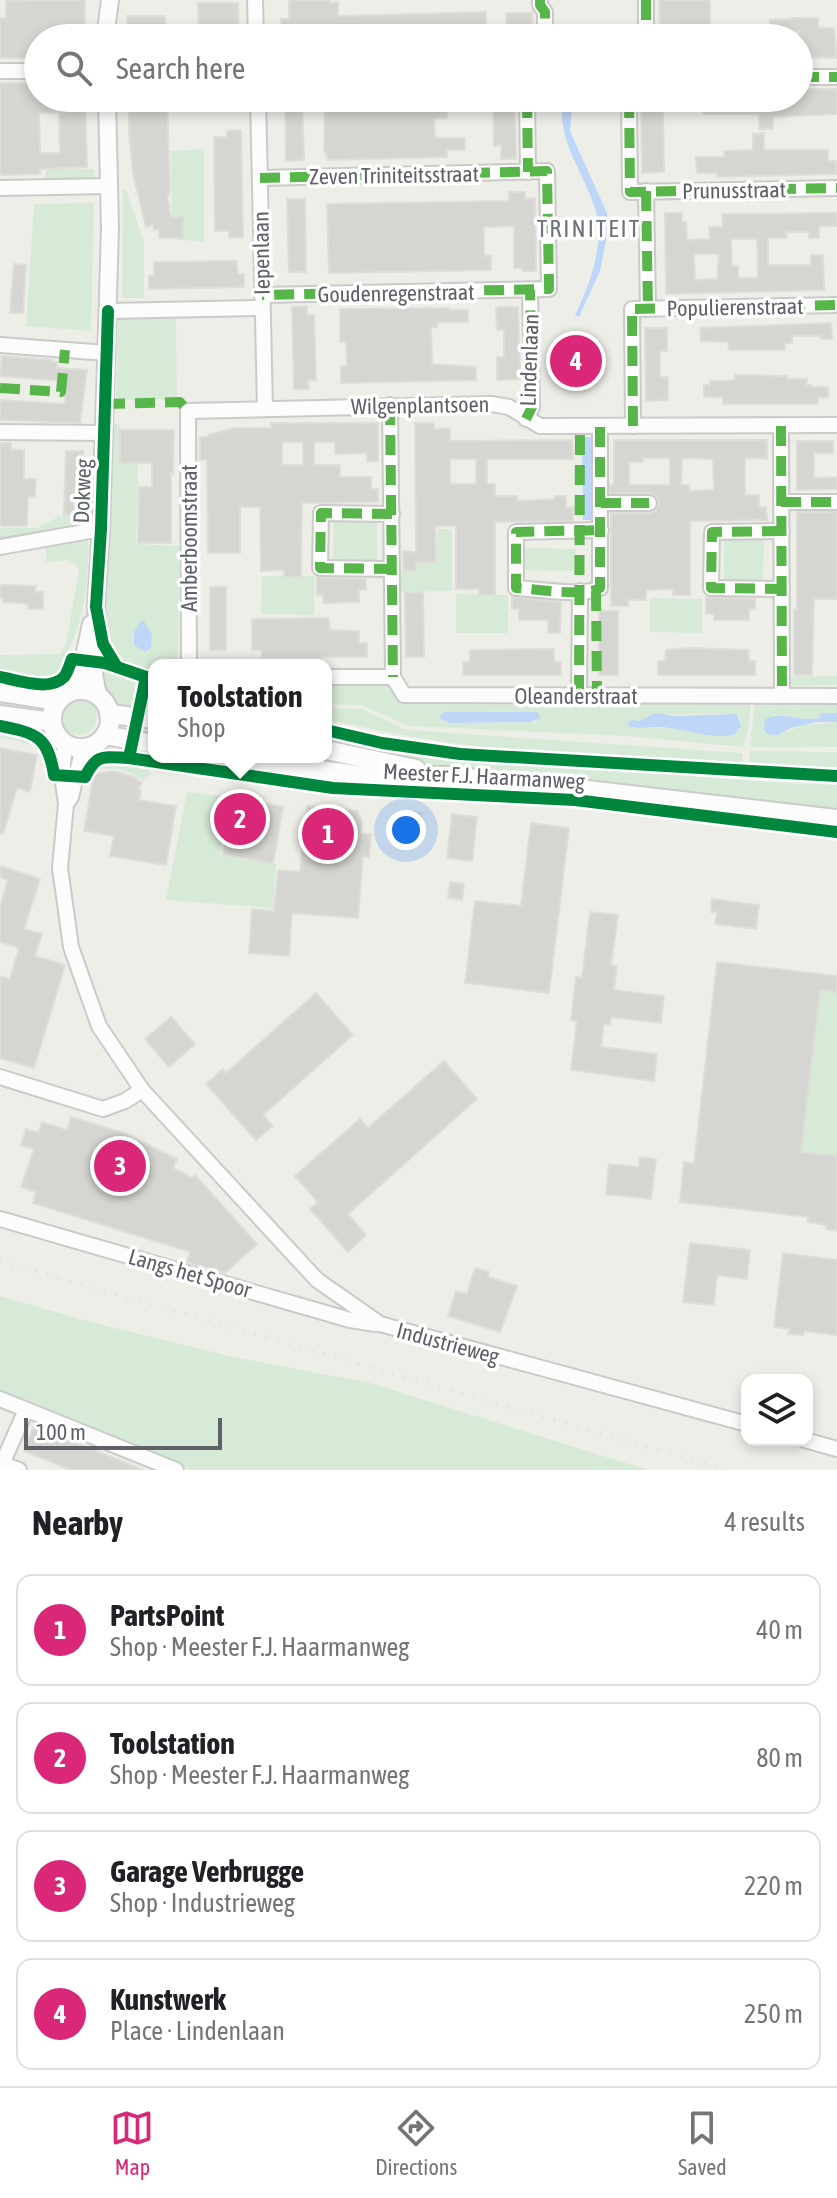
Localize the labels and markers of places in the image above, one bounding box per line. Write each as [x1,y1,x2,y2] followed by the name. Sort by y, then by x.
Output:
[550,331,602,391] pin: 4
[214,789,266,849] pin: 2
[302,804,354,864] pin: 1
[94,1136,146,1196] pin: 3

